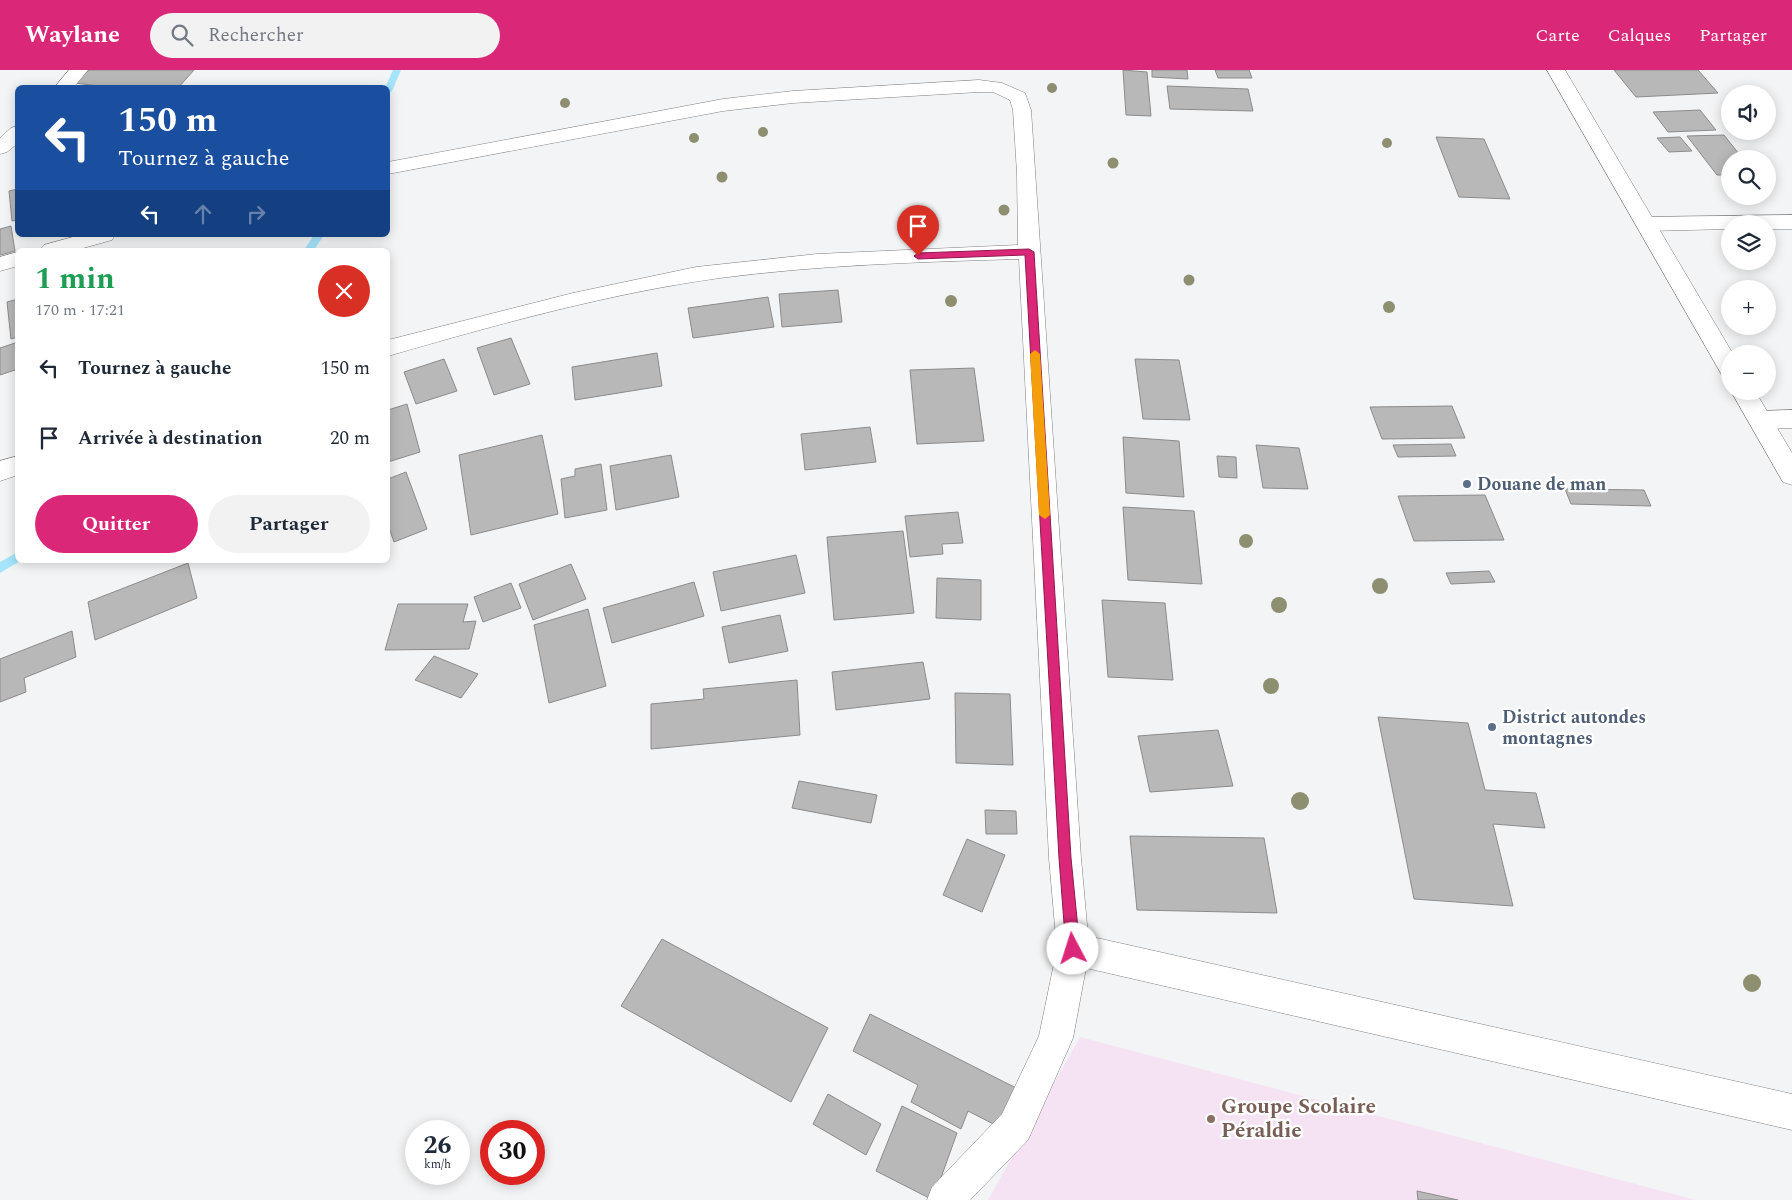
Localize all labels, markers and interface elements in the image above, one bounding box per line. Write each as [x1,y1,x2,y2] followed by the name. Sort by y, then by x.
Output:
[150,13,500,58] search box
[25,17,120,53] text: Waylane
[168,21,196,49] icon: search
[208,21,303,50] text: Rechercher
[1536,22,1580,49] text: Carte
[1608,22,1671,49] text: Calques
[1699,22,1767,49] text: Partager
[1721,85,1776,400] map controls
[1721,85,1776,140] button: sound
[118,94,217,147] text: 150 m
[35,105,100,170] icon: left
[118,142,289,175] text: Tournez à gauche
[1721,150,1776,205] button: search
[136,200,164,228] icon: left
[189,200,217,228] icon: ahead
[242,200,270,228] icon: right
[897,205,939,256] pin
[904,212,932,240] icon: arrive
[1721,215,1776,270] button: layers
[35,256,115,302] text: 1 min
[318,265,370,317] button: close
[1721,280,1776,335] button: +
[35,298,125,322] text: 170 m · 17:21
[1721,345,1776,400] button: −
[35,354,63,382] icon: left
[78,354,231,383] text: Tournez à gauche
[320,354,370,383] text: 150 m
[35,424,63,452] icon: arrive
[78,424,262,453] text: Arrivée à destination
[330,424,370,453] text: 20 m
[1477,471,1606,498] place label: Douane de man
[1461,478,1473,490] marker: Douane de man
[35,495,198,553] button: Quitter
[208,495,370,553] button: Partager
[1502,704,1646,752] place label: District autondes montagnes
[1486,721,1498,733] marker: District autondes montagnes
[1046,922,1098,974] position arrow
[1221,1091,1376,1147] place label: Groupe Scolaire Péraldie
[1205,1113,1217,1125] marker: Groupe Scolaire Péraldie
[480,1120,545,1185] speed limit sign: 30
[423,1127,452,1165] text: 26
[424,1155,451,1174] text: km/h

